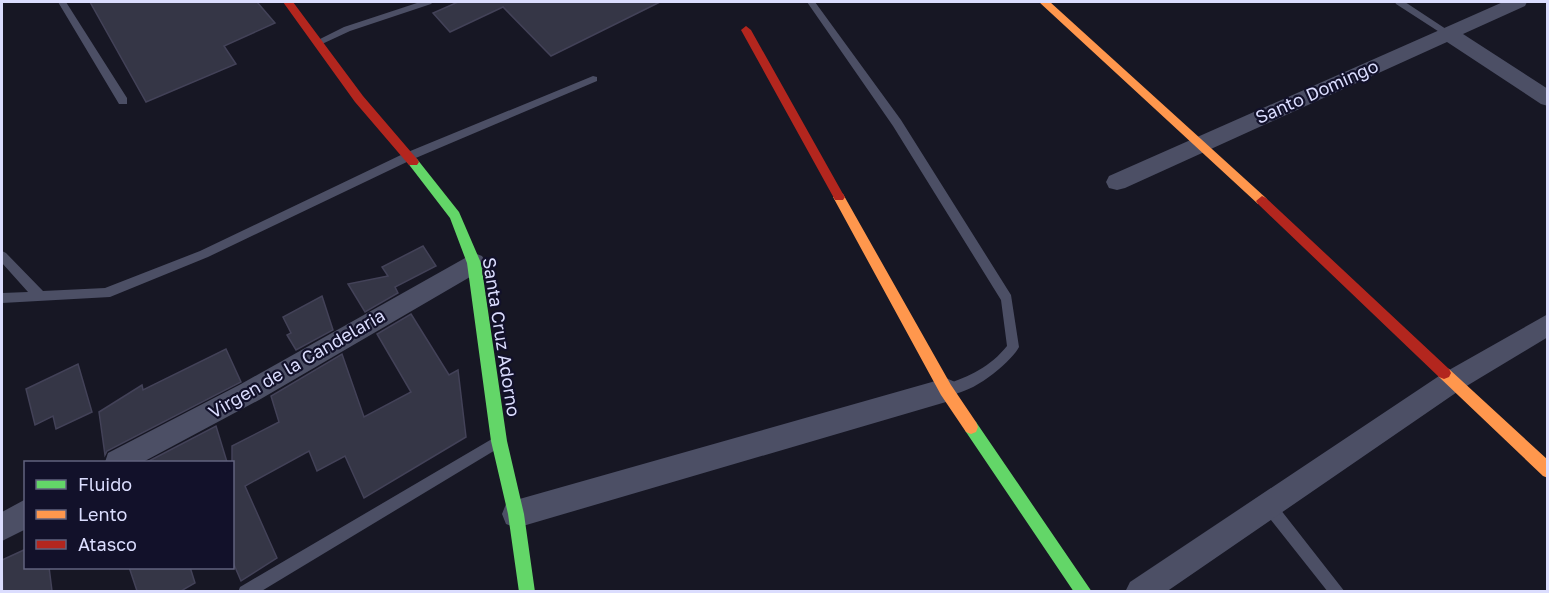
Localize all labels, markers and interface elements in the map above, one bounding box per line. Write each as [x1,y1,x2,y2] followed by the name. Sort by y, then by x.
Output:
[1252,54,1381,128] street label: Santo Domingo
[479,256,525,418] street label: Santa Cruz Adorno
[204,304,389,423] street label: Virgen de la Candelaria
[24,461,234,569] legend
[78,473,132,495] text: Fluido
[78,503,127,525] text: Lento
[78,533,137,555] text: Atasco

